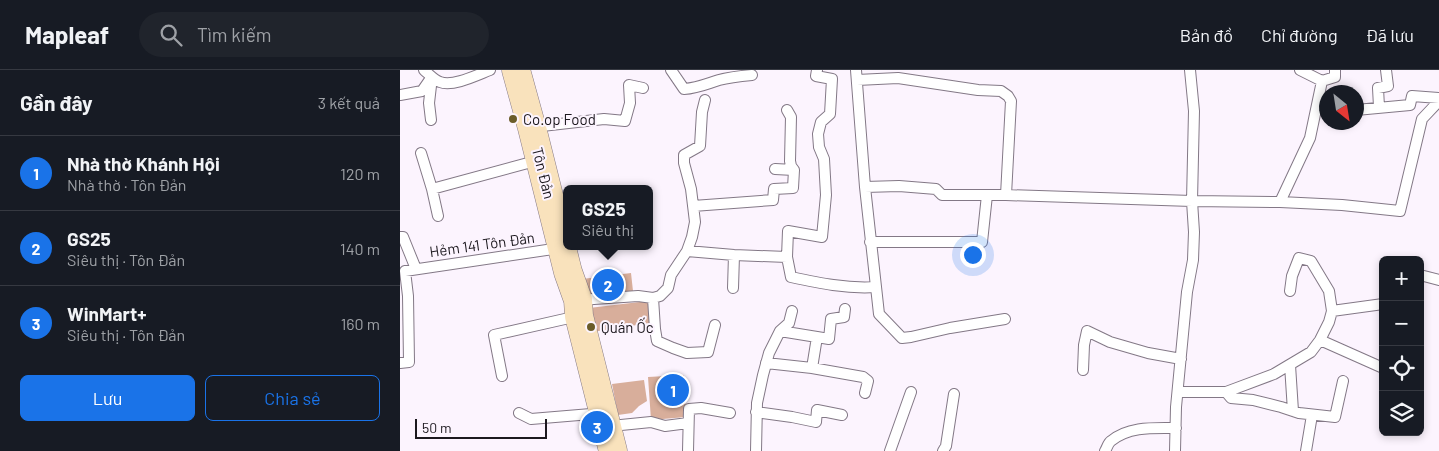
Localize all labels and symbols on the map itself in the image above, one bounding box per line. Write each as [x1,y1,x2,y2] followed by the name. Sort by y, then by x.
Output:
[1319,85,1364,130] north arrow
[523,110,596,128] place label: Co.op Food
[507,113,519,125] marker: Co.op Food
[529,145,559,201] street label: Tôn Đản
[428,228,536,260] street label: Hẻm 141 Tôn Đản
[960,242,986,268] your location
[592,266,624,304] pin: 2
[601,317,654,336] place label: Quán Ốc
[585,321,597,333] marker: Quán Ốc
[657,371,689,409] pin: 1
[581,408,613,446] pin: 3
[415,416,548,439] scale bar

